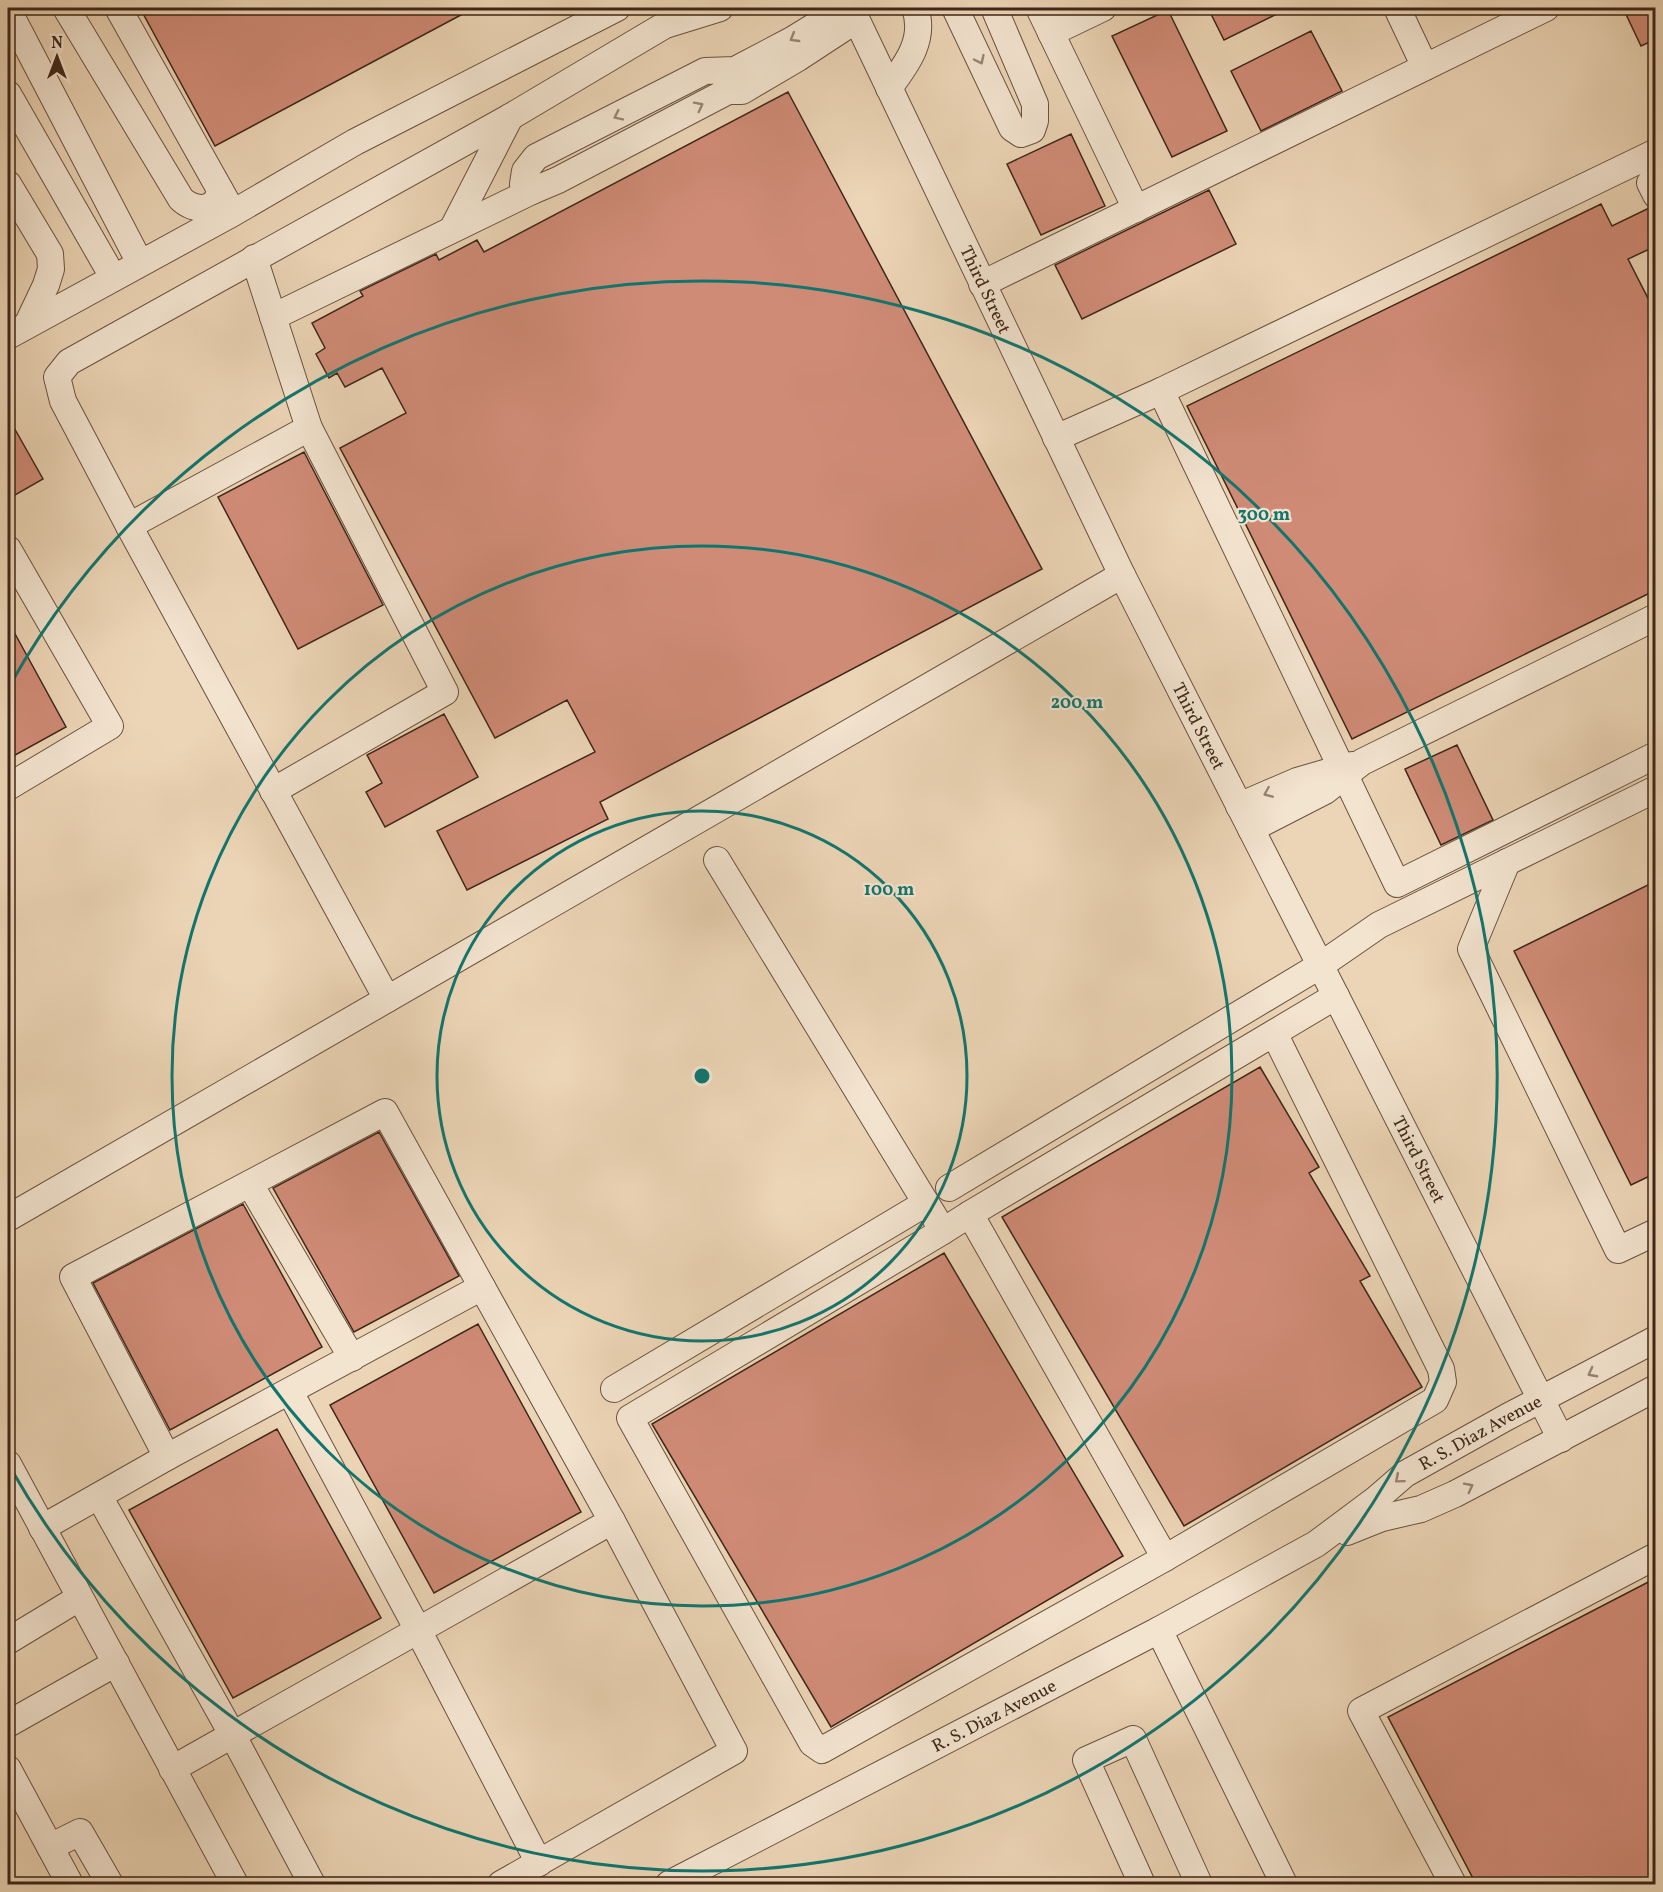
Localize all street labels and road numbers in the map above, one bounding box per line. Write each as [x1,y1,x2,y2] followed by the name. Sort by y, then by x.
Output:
[952,242,1016,338] street label: Third Street
[1165,679,1230,775] street label: Third Street
[1385,1112,1450,1208] street label: Third Street
[1415,1390,1547,1478] street label: R. S. Diaz Avenue
[928,1674,1061,1760] street label: R. S. Diaz Avenue

